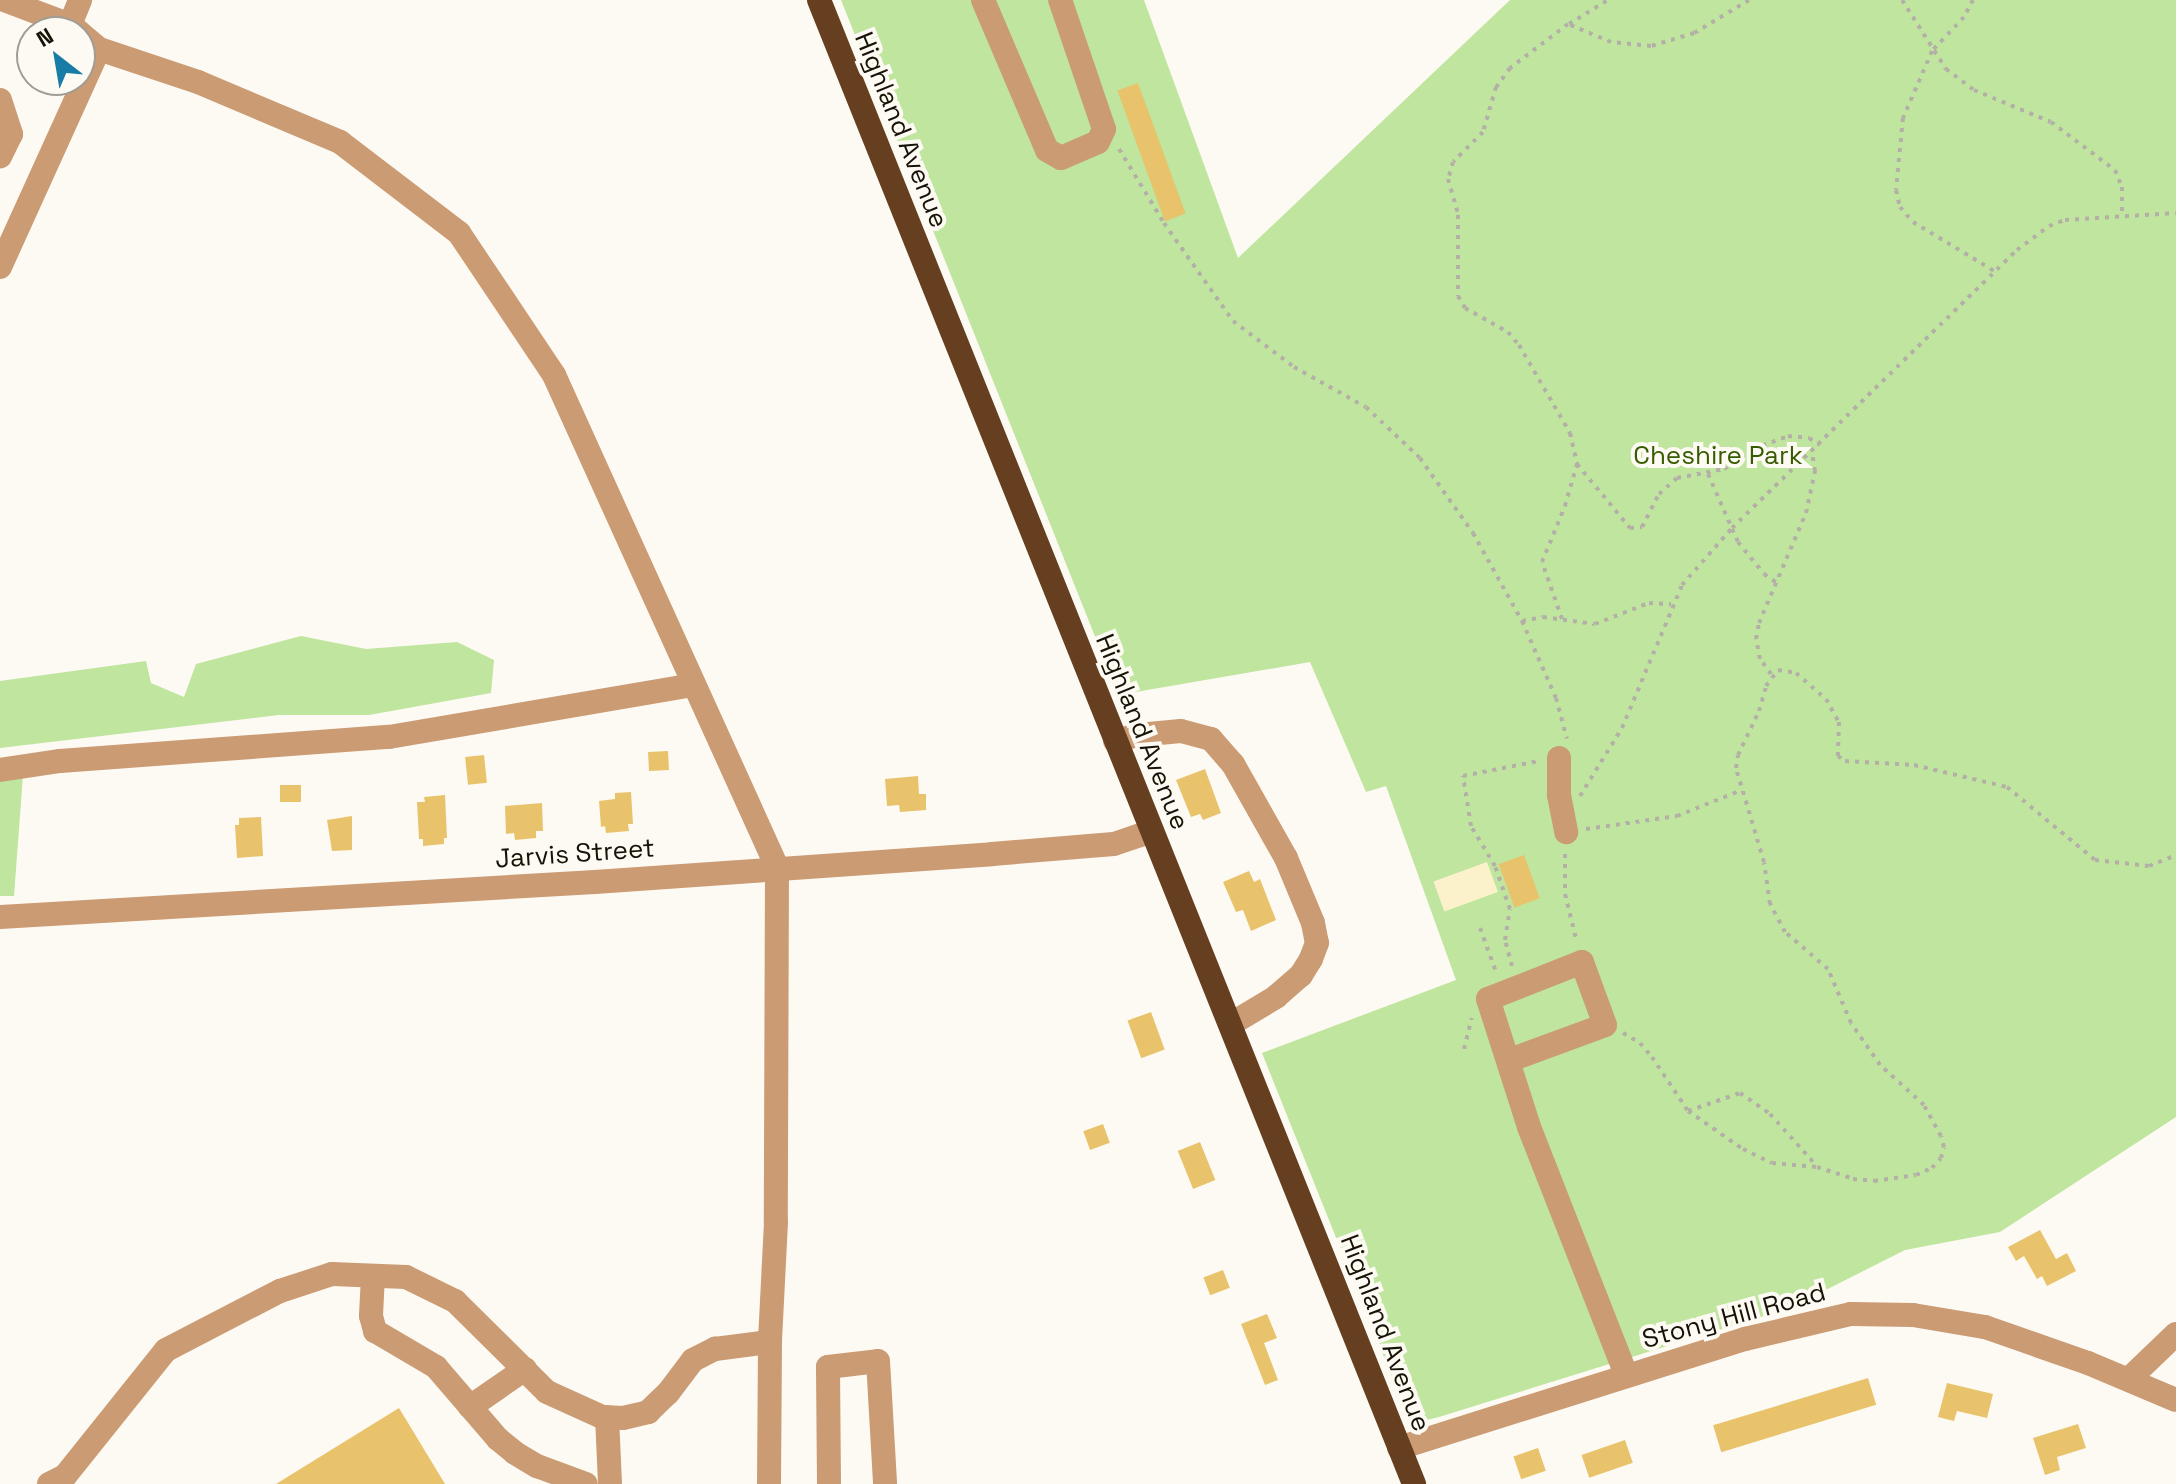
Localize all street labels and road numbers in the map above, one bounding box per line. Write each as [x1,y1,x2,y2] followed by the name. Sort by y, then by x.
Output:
[847,27,955,233] street label: Highland Avenue
[1088,629,1196,835] street label: Highland Avenue
[494,833,656,875] street label: Jarvis Street
[1333,1230,1437,1436] street label: Highland Avenue
[1639,1277,1829,1355] street label: Stony Hill Road

